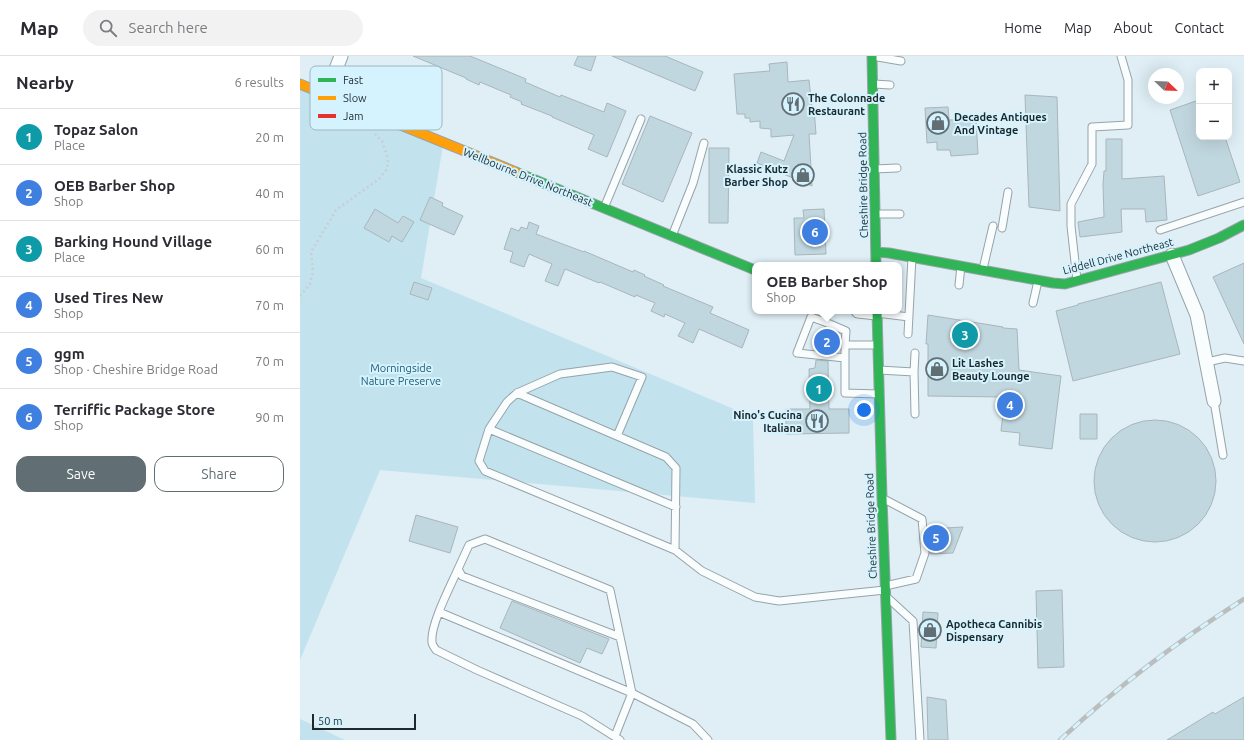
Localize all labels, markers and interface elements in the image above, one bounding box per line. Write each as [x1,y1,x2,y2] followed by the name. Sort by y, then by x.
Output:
[83,10,363,46] search box
[20,17,59,39] text: Map
[97,17,119,39] icon: search
[129,19,208,36] text: Search here
[1004,20,1042,36] text: Home
[1064,20,1092,36] text: Map
[1114,20,1153,36] text: About
[1175,20,1224,36] text: Contact
[310,66,442,130] legend
[1148,68,1184,104] north arrow
[1196,68,1232,140] map controls
[1196,68,1232,104] button: +
[16,73,74,92] text: Nearby
[343,74,364,86] text: Fast
[234,75,284,89] text: 6 results
[780,91,806,117] restaurant icon: The Colonnade Restaurant
[343,92,367,104] text: Slow
[808,92,885,117] place label: The Colonnade Restaurant
[1196,104,1232,140] button: −
[343,110,364,122] text: Jam
[925,110,951,136] shop icon: Decades Antiques And Vintage
[954,111,1047,136] place label: Decades Antiques And Vintage
[54,121,138,138] text: Topaz Salon
[25,130,33,144] text: 1
[255,130,284,144] text: 20 m
[856,132,870,238] street label: Cheshire Bridge Road
[54,138,85,152] text: Place
[462,146,595,209] street label: Wellbourne Drive Northeast
[790,162,816,188] shop icon: Klassic Kutz Barber Shop
[724,163,789,188] place label: Klassic Kutz Barber Shop
[54,177,175,194] text: OEB Barber Shop
[25,186,33,200] text: 2
[255,186,284,200] text: 40 m
[54,194,83,208] text: Shop
[802,217,828,247] pin: 6
[54,233,212,250] text: Barking Hound Village
[1061,235,1175,277] street label: Liddell Drive Northeast
[25,242,33,256] text: 3
[255,242,284,256] text: 60 m
[54,250,85,264] text: Place
[752,262,902,314] popup
[766,273,888,290] text: OEB Barber Shop
[54,289,163,306] text: Used Tires New
[766,290,796,304] text: Shop
[25,298,33,312] text: 4
[255,298,284,312] text: 70 m
[54,306,83,320] text: Shop
[952,320,978,350] pin: 3
[814,327,840,357] pin: 2
[54,345,85,362] text: ggm
[25,354,33,368] text: 5
[255,354,284,368] text: 70 m
[924,356,950,382] shop icon: Lit Lashes Beauty Lounge
[952,357,1030,382] place label: Lit Lashes Beauty Lounge
[54,362,218,376] text: Shop · Cheshire Bridge Road
[361,362,441,387] park label: Morningside Nature Preserve
[806,374,832,404] pin: 1
[997,390,1023,420] pin: 4
[854,400,874,420] your location
[54,401,215,418] text: Terriffic Package Store
[804,408,830,434] restaurant icon: Nino's Cucina Italiana
[733,409,802,434] place label: Nino's Cucina Italiana
[25,410,33,424] text: 6
[255,410,284,424] text: 90 m
[54,418,83,432] text: Shop
[16,456,146,492] button: Save
[154,456,284,492] button: Share
[863,473,879,579] street label: Cheshire Bridge Road
[923,523,949,553] pin: 5
[917,617,943,643] shop icon: Apotheca Cannibis Dispensary
[946,618,1042,643] place label: Apotheca Cannibis Dispensary
[312,712,416,731] scale bar
[318,715,342,727] text: 50 m

